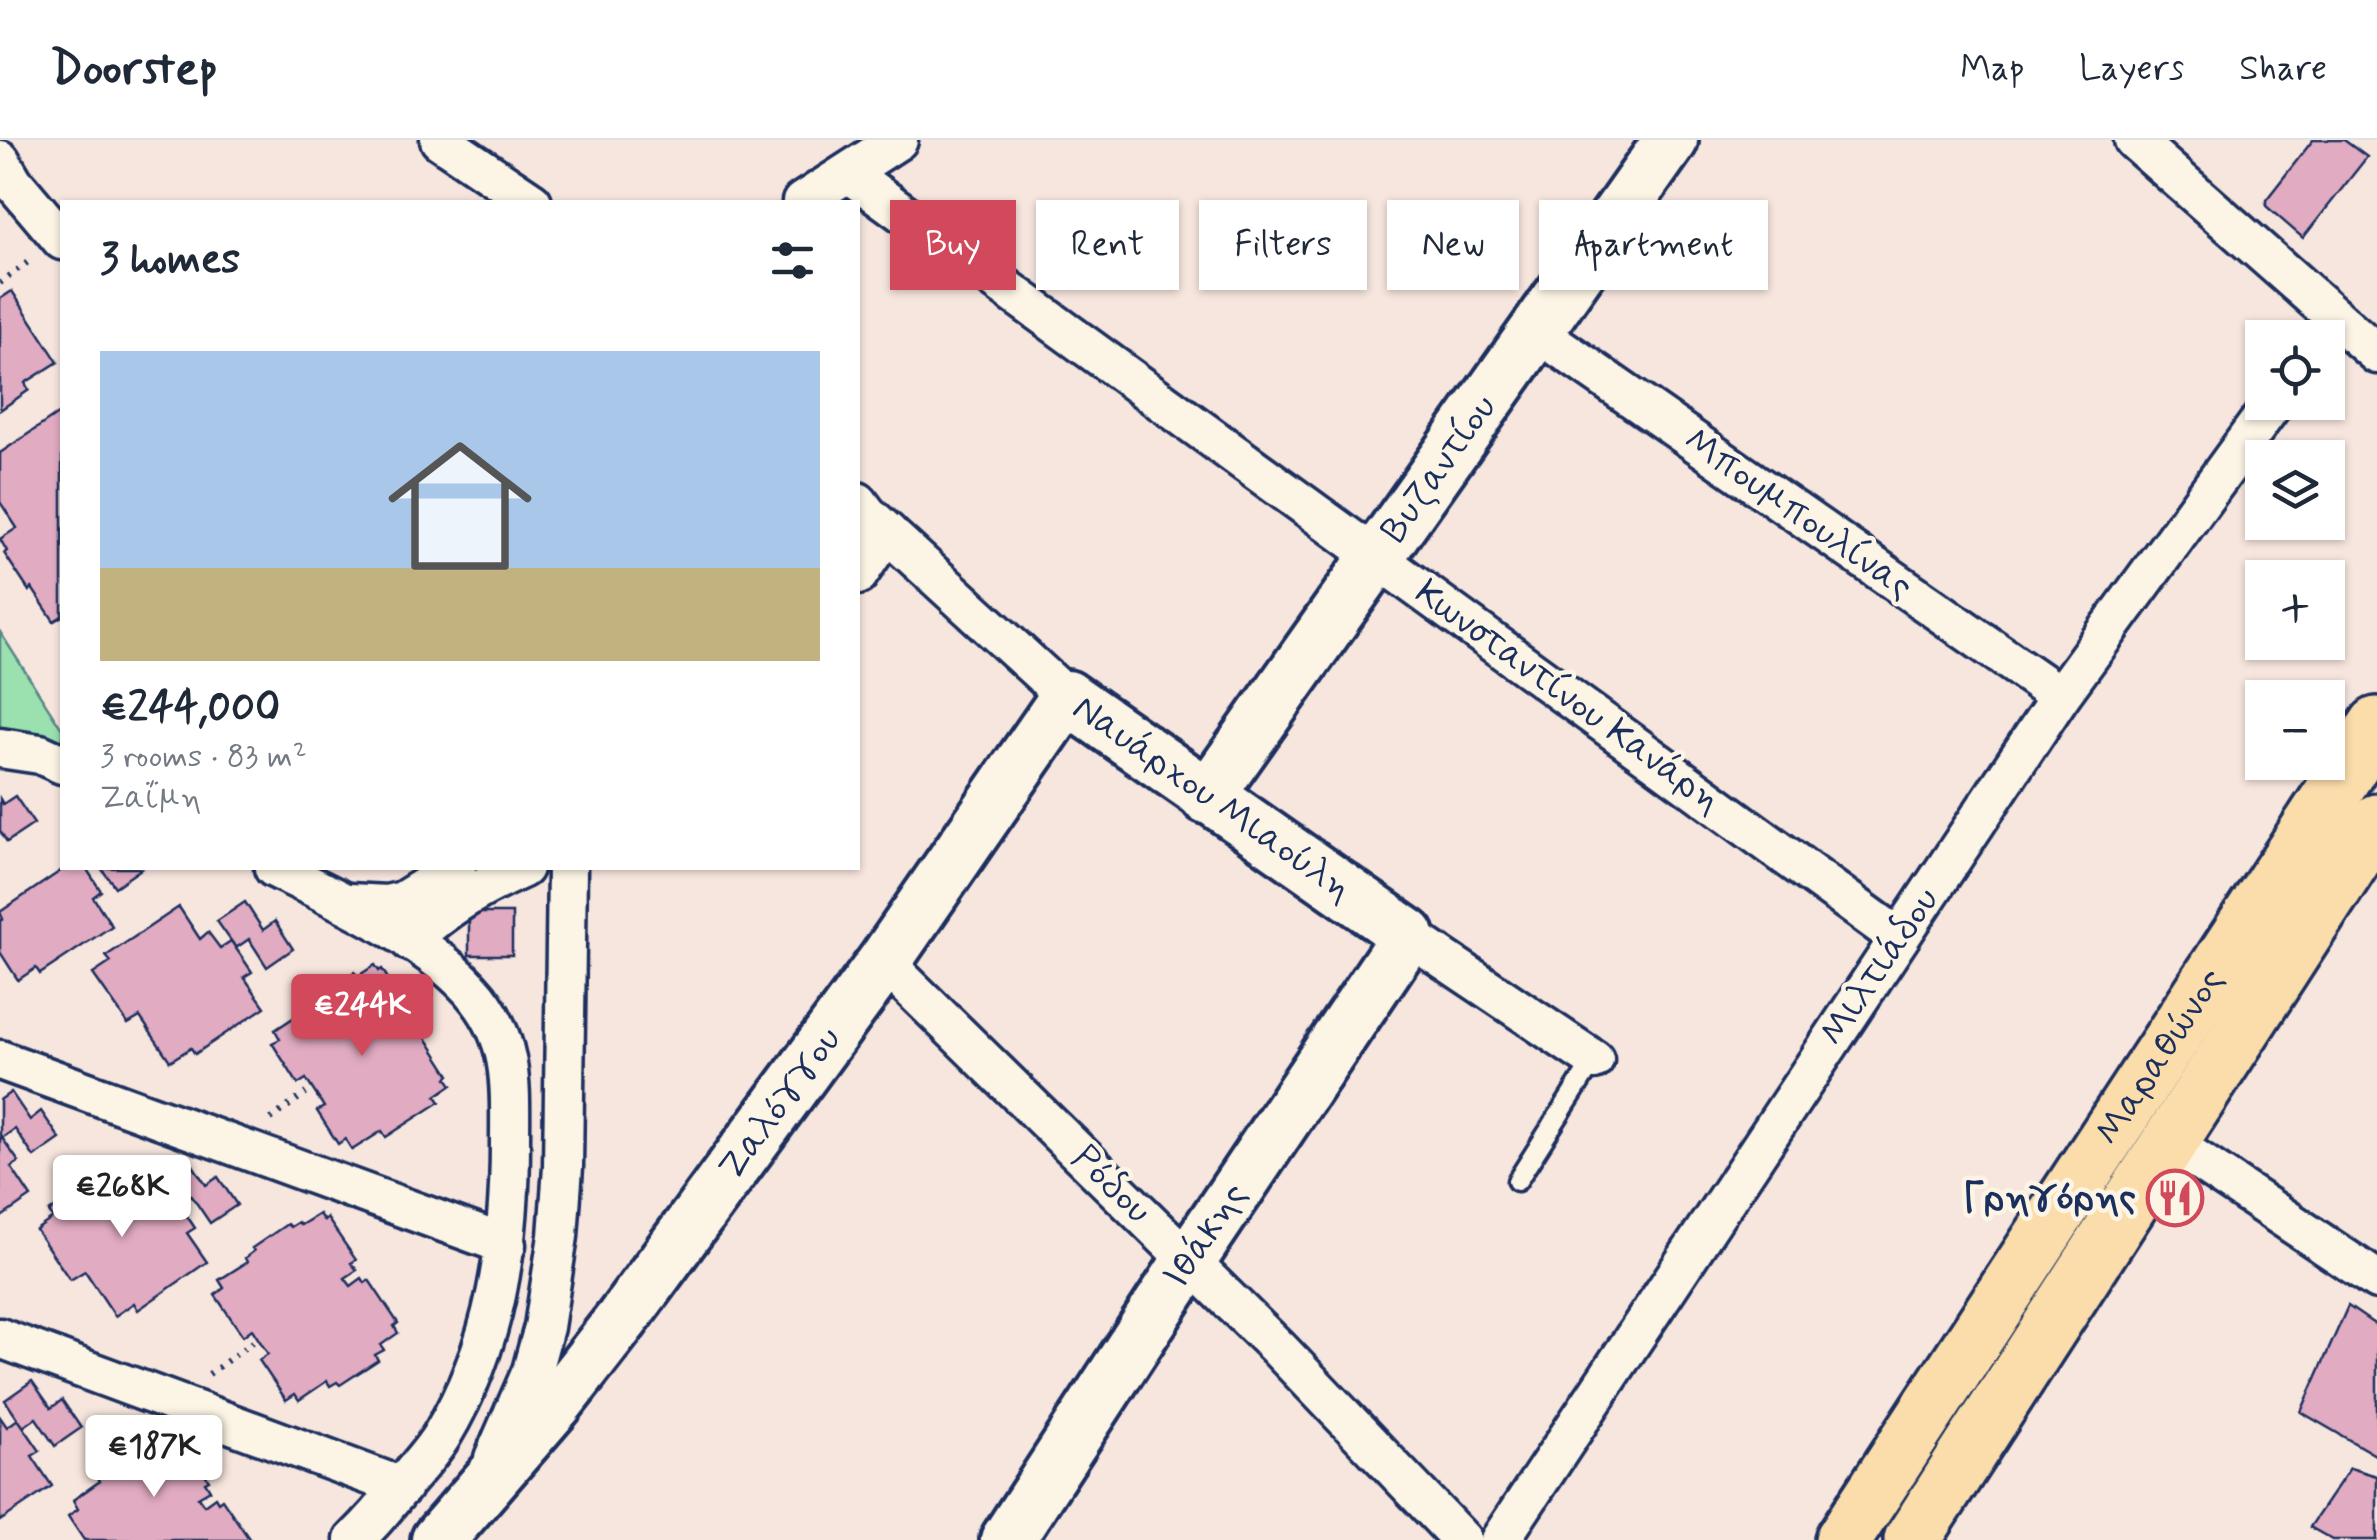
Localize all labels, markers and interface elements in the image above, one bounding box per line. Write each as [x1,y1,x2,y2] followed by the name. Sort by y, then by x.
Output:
[50,38,218,101] text: Doorstep
[1960,46,2024,92] text: Map
[2079,46,2184,92] text: Layers
[2239,46,2327,92] text: Share
[890,200,1016,290] chip: Buy
[1036,200,1179,290] chip: Rent
[1199,200,1367,290] chip: Filters
[1387,200,1519,290] chip: New
[1539,200,1768,290] chip: Apartment
[100,233,240,288] text: 3 homes
[765,233,820,288] icon: filters
[2245,320,2345,780] map controls
[2245,320,2345,420] button: locate
[1370,385,1508,552] street label: Βυζαντίου
[370,416,550,596] icon: home
[1674,417,1922,611] street label: Μπουμπουλίνας
[2245,440,2345,540] button: layers
[2245,560,2345,660] button: +
[1405,569,1731,825] street label: Κωνσταντίνου Κανάρη
[2245,680,2345,780] button: −
[100,681,280,736] text: €244,000
[1063,684,1362,913] street label: Ναυάρχου Μιαούλη
[100,736,307,778] text: 3 rooms · 83 m²
[100,778,201,820] text: Ζαΐμη
[1809,878,1951,1056] street label: Μιλτιάδου
[2084,958,2236,1155] street label: Μαραθώνος
[292,974,432,1059] pin: €244K
[313,985,411,1027] text: €244K
[707,1017,853,1190] street label: Ζαλόγγου
[1060,1135,1162,1235] street label: Ρόδου
[52,1155,192,1240] pin: €268K
[75,1166,169,1208] text: €268K
[2145,1168,2205,1228] restaurant icon: Γρηγόρης
[1153,1173,1259,1299] street label: Ιθάκης
[1963,1174,2136,1223] place label: Γρηγόρης
[84,1415,224,1500] pin: €187K
[107,1426,201,1468] text: €187K

